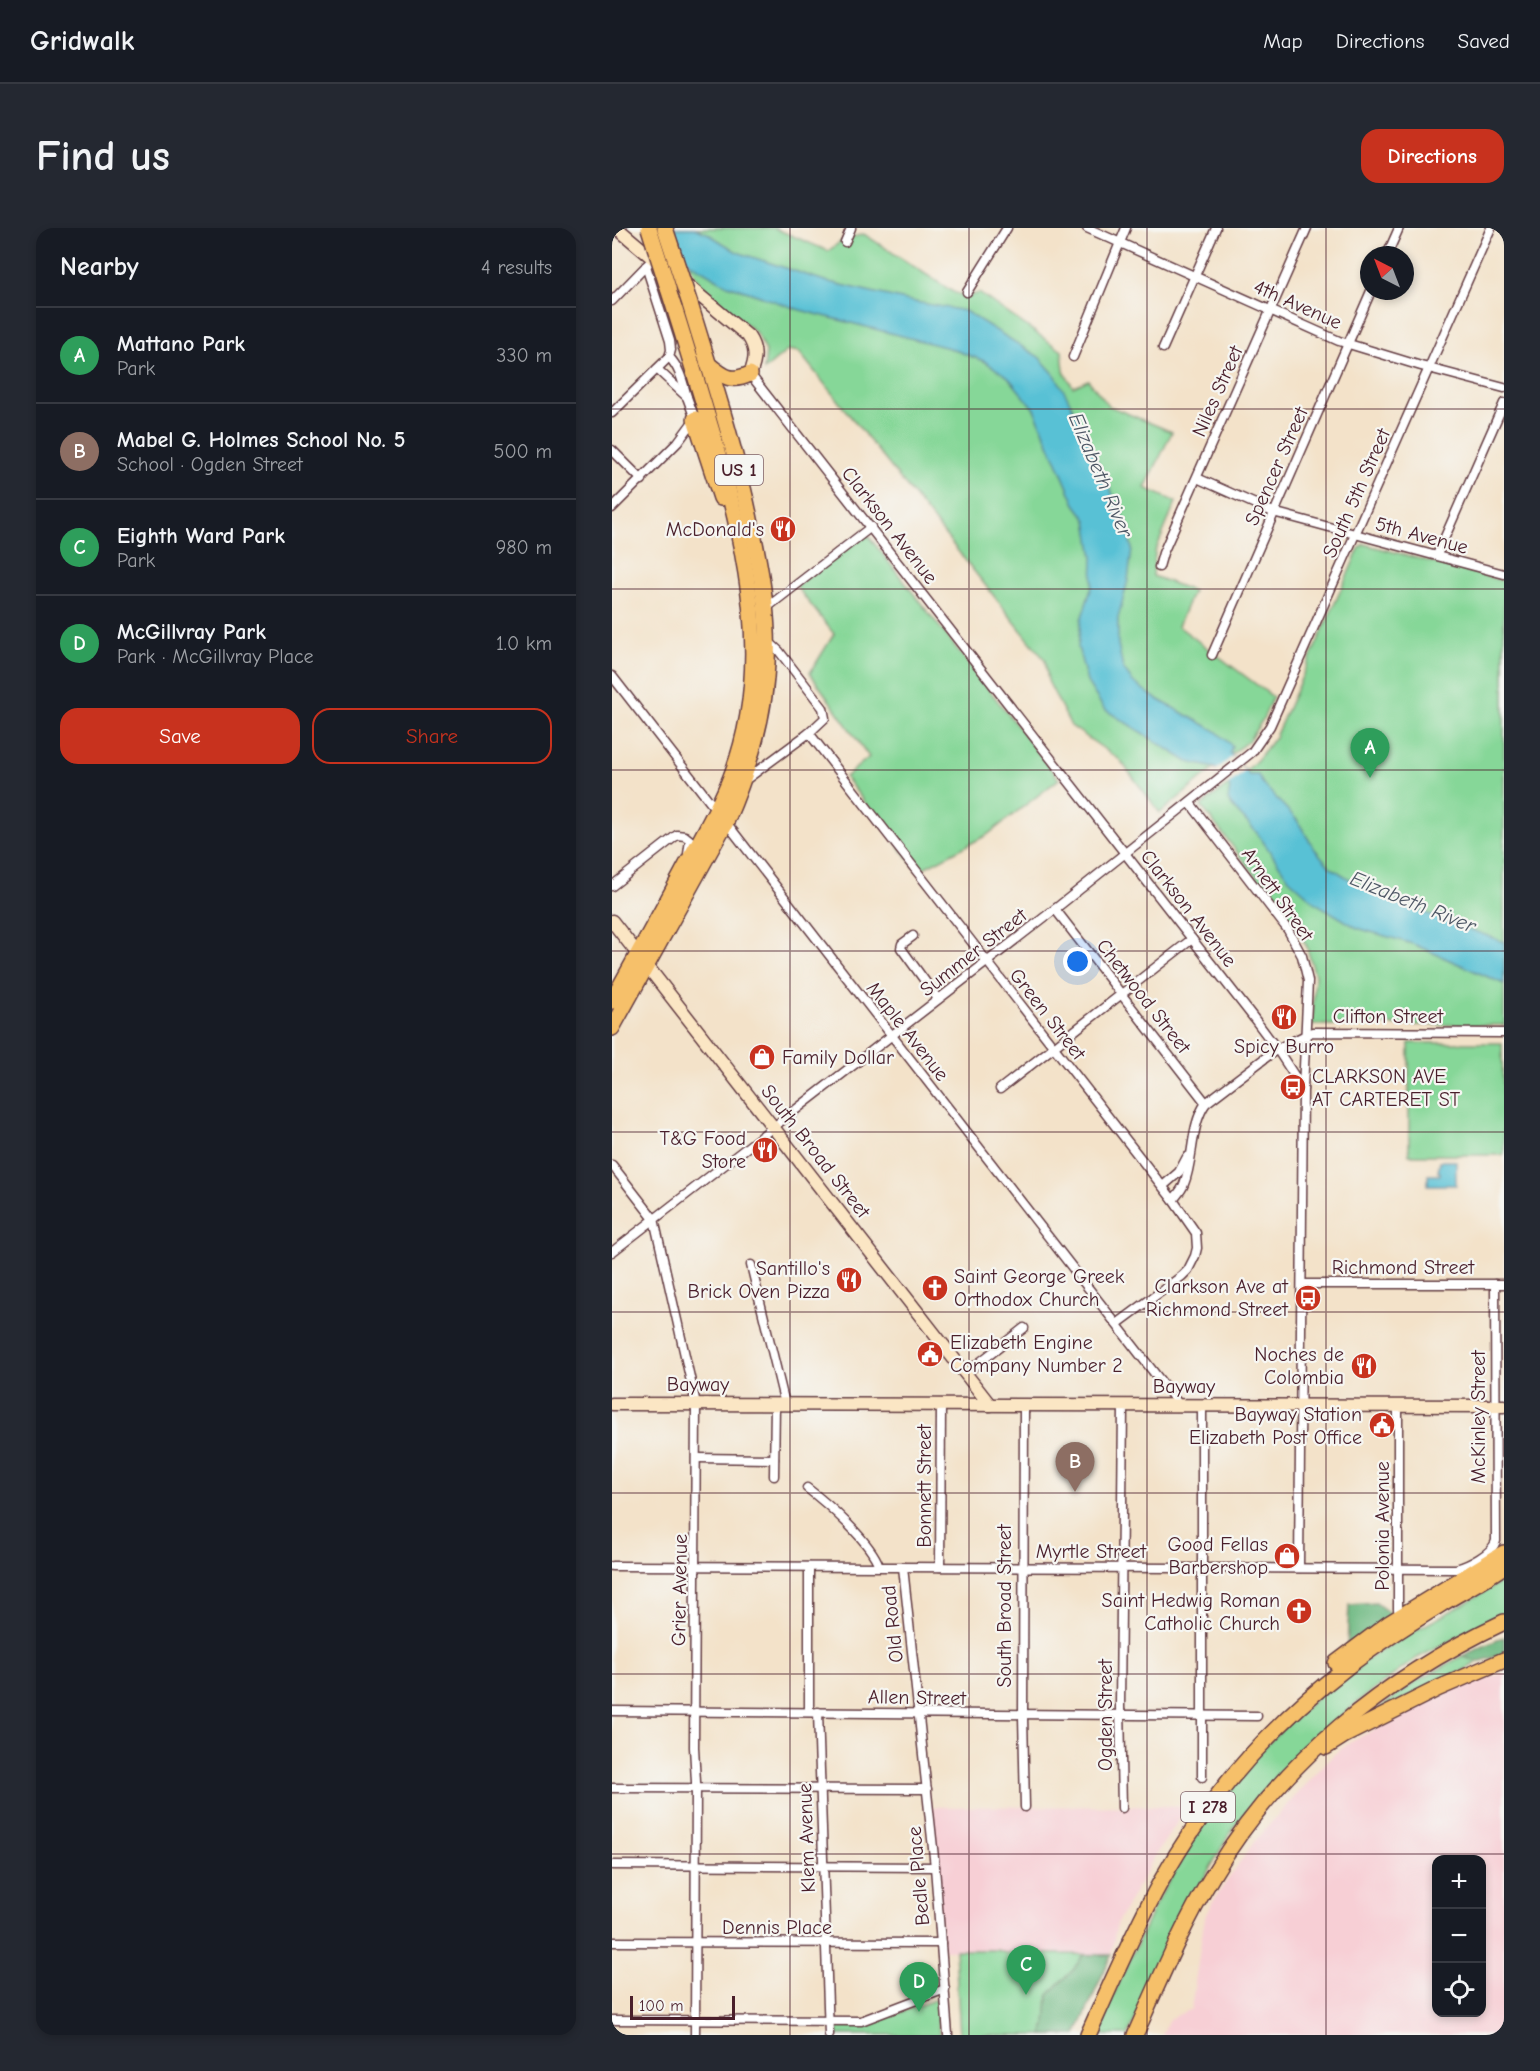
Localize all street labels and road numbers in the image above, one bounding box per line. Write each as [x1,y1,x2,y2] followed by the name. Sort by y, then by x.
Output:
[1250,275,1345,334] street label: 4th Avenue
[1187,341,1248,440] street label: Niles Street
[1240,402,1313,529] street label: Spencer Street
[1318,424,1396,561] street label: South 5th Street
[715,455,763,485] road number: US 1
[837,462,942,588] street label: Clarkson Avenue
[1373,512,1471,559] street label: 5th Avenue
[1237,843,1319,947] street label: Arnett Street
[1136,845,1241,971] street label: Clarkson Avenue
[915,903,1032,1001] street label: Summer Street
[1092,935,1196,1059] street label: Chetwood Street
[1005,964,1091,1066] street label: Green Street
[862,977,954,1086] street label: Maple Avenue
[1333,1005,1444,1028] street label: Clifton Street
[756,1080,876,1224] street label: South Broad Street
[1332,1256,1475,1279] street label: Richmond Street
[1467,1349,1490,1484] street label: McKinley Street
[667,1373,729,1396] street label: Bayway
[1153,1375,1215,1398] street label: Bayway
[913,1423,936,1548] street label: Bonnett Street
[1371,1461,1394,1591] street label: Polonia Avenue
[993,1523,1016,1688] street label: South Broad Street
[667,1534,692,1646] street label: Grier Avenue
[1036,1540,1148,1563] street label: Myrtle Street
[877,1584,908,1664] street label: Old Road
[1094,1658,1117,1771] street label: Ogden Street
[868,1685,968,1710] street label: Allen Street
[793,1783,820,1893] street label: Klem Avenue
[1181,1792,1235,1822] road number: I 278
[903,1825,934,1927] street label: Bedle Place
[722,1916,832,1939] street label: Dennis Place

